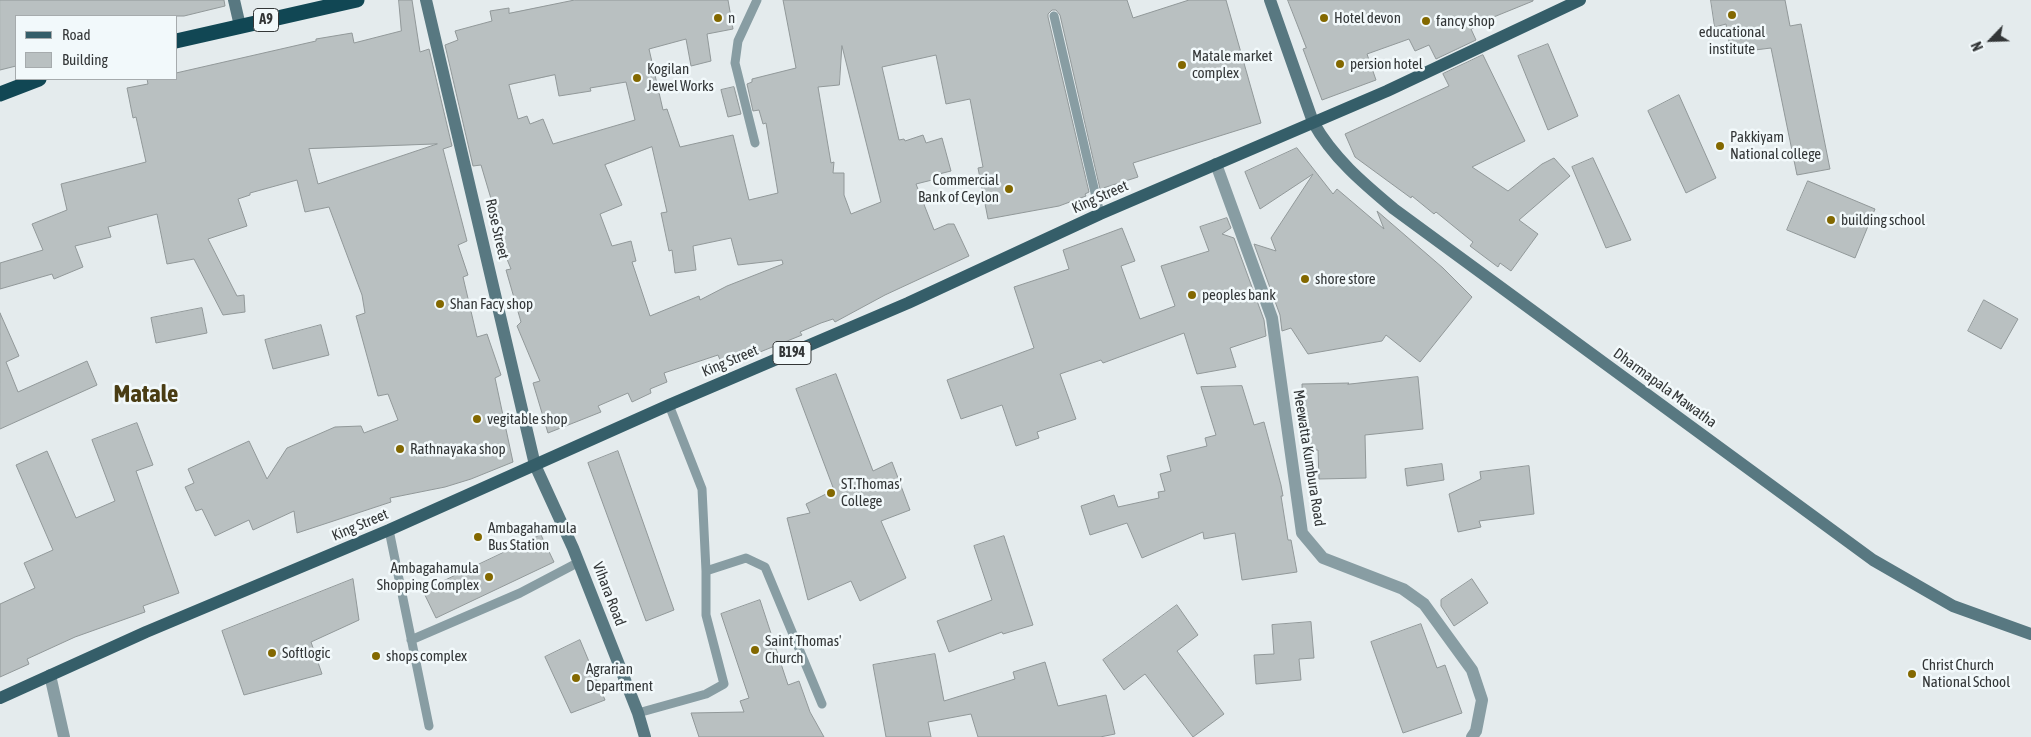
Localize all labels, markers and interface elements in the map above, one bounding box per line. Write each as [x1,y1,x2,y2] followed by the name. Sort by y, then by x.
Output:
[254,8,278,32] road number: A9
[728,9,735,27] place label: n
[1334,9,1401,27] place label: Hotel devon
[1726,9,1738,21] marker: educational institute
[712,12,724,24] marker: n
[1318,12,1330,24] marker: Hotel devon
[1436,12,1495,30] place label: fancy shop
[15,15,178,80] legend
[1420,15,1432,27] marker: fancy shop
[1966,15,2016,65] north arrow
[1699,23,1765,58] place label: educational institute
[62,26,91,43] text: Road
[1968,39,1986,53] text: N
[1192,47,1273,82] place label: Matale market complex
[62,51,108,68] text: Building
[1350,55,1423,73] place label: persion hotel
[1334,58,1346,70] marker: persion hotel
[1176,59,1188,71] marker: Matale market complex
[647,60,714,95] place label: Kogilan Jewel Works
[631,72,643,84] marker: Kogilan Jewel Works
[1730,128,1821,163] place label: Pakkiyam National college
[1714,140,1726,152] marker: Pakkiyam National college
[918,171,999,206] place label: Commercial Bank of Ceylon
[1069,177,1131,217] street label: King Street
[1003,183,1015,195] marker: Commercial Bank of Ceylon
[481,197,513,261] street label: Rose Street
[1841,211,1925,229] place label: building school
[1825,214,1837,226] marker: building school
[1315,270,1376,288] place label: shore store
[1299,273,1311,285] marker: shore store
[1202,286,1276,304] place label: peoples bank
[1186,289,1198,301] marker: peoples bank
[450,295,533,313] place label: Shan Facy shop
[434,298,446,310] marker: Shan Facy shop
[699,341,761,381] street label: King Street
[773,342,811,364] road number: B194
[1610,344,1720,432] street label: Dharmapala Mawatha
[114,379,178,409] district label: Matale
[1289,388,1329,528] street label: Meewatta Kumbura Road
[487,410,568,428] place label: vegitable shop
[471,413,483,425] marker: vegitable shop
[410,440,506,458] place label: Rathnayaka shop
[394,443,406,455] marker: Rathnayaka shop
[841,475,902,510] place label: ST.Thomas' College
[825,487,837,499] marker: ST.Thomas' College
[329,505,391,545] street label: King Street
[488,519,577,554] place label: Ambagahamula Bus Station
[472,531,484,543] marker: Ambagahamula Bus Station
[377,559,479,594] place label: Ambagahamula Shopping Complex
[589,560,629,628] street label: Vihara Road
[483,571,495,583] marker: Ambagahamula Shopping Complex
[765,632,842,667] place label: Saint Thomas' Church
[282,644,330,662] place label: Softlogic
[749,644,761,656] marker: Saint Thomas' Church
[266,647,278,659] marker: Softlogic
[386,647,467,665] place label: shops complex
[370,650,382,662] marker: shops complex
[1922,656,2010,691] place label: Christ Church National School
[586,660,653,695] place label: Agrarian Department
[1906,668,1918,680] marker: Christ Church National School
[570,672,582,684] marker: Agrarian Department

